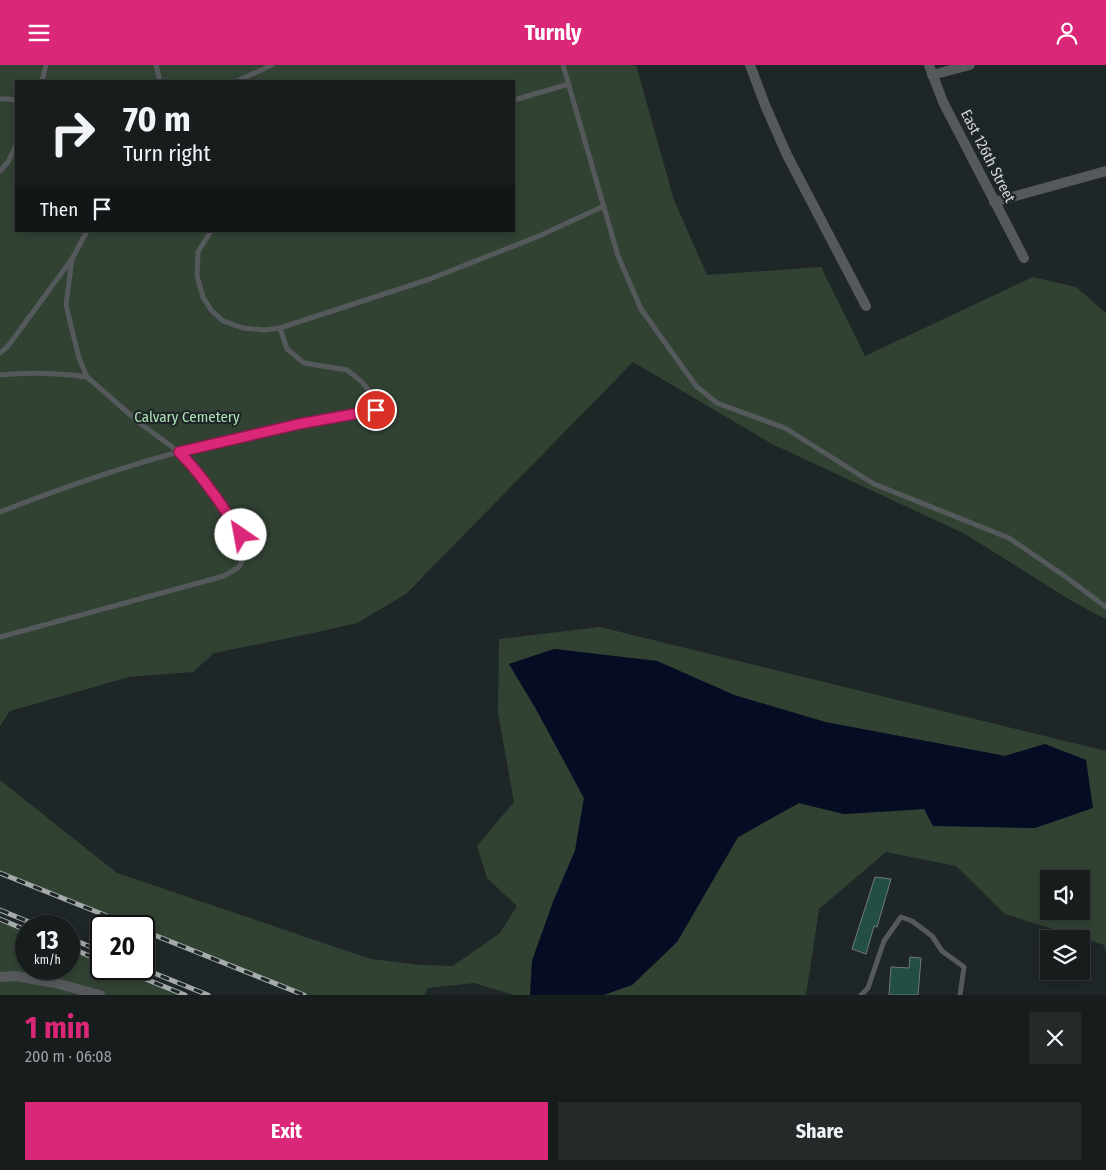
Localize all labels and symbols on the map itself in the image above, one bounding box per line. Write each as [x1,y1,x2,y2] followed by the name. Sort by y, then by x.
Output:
[957,106,1019,206] street label: East 126th Street
[355,389,397,431] pin
[134,408,240,426] park label: Calvary Cemetery
[214,508,266,560] position arrow
[90,915,155,980] speed limit sign: 20

